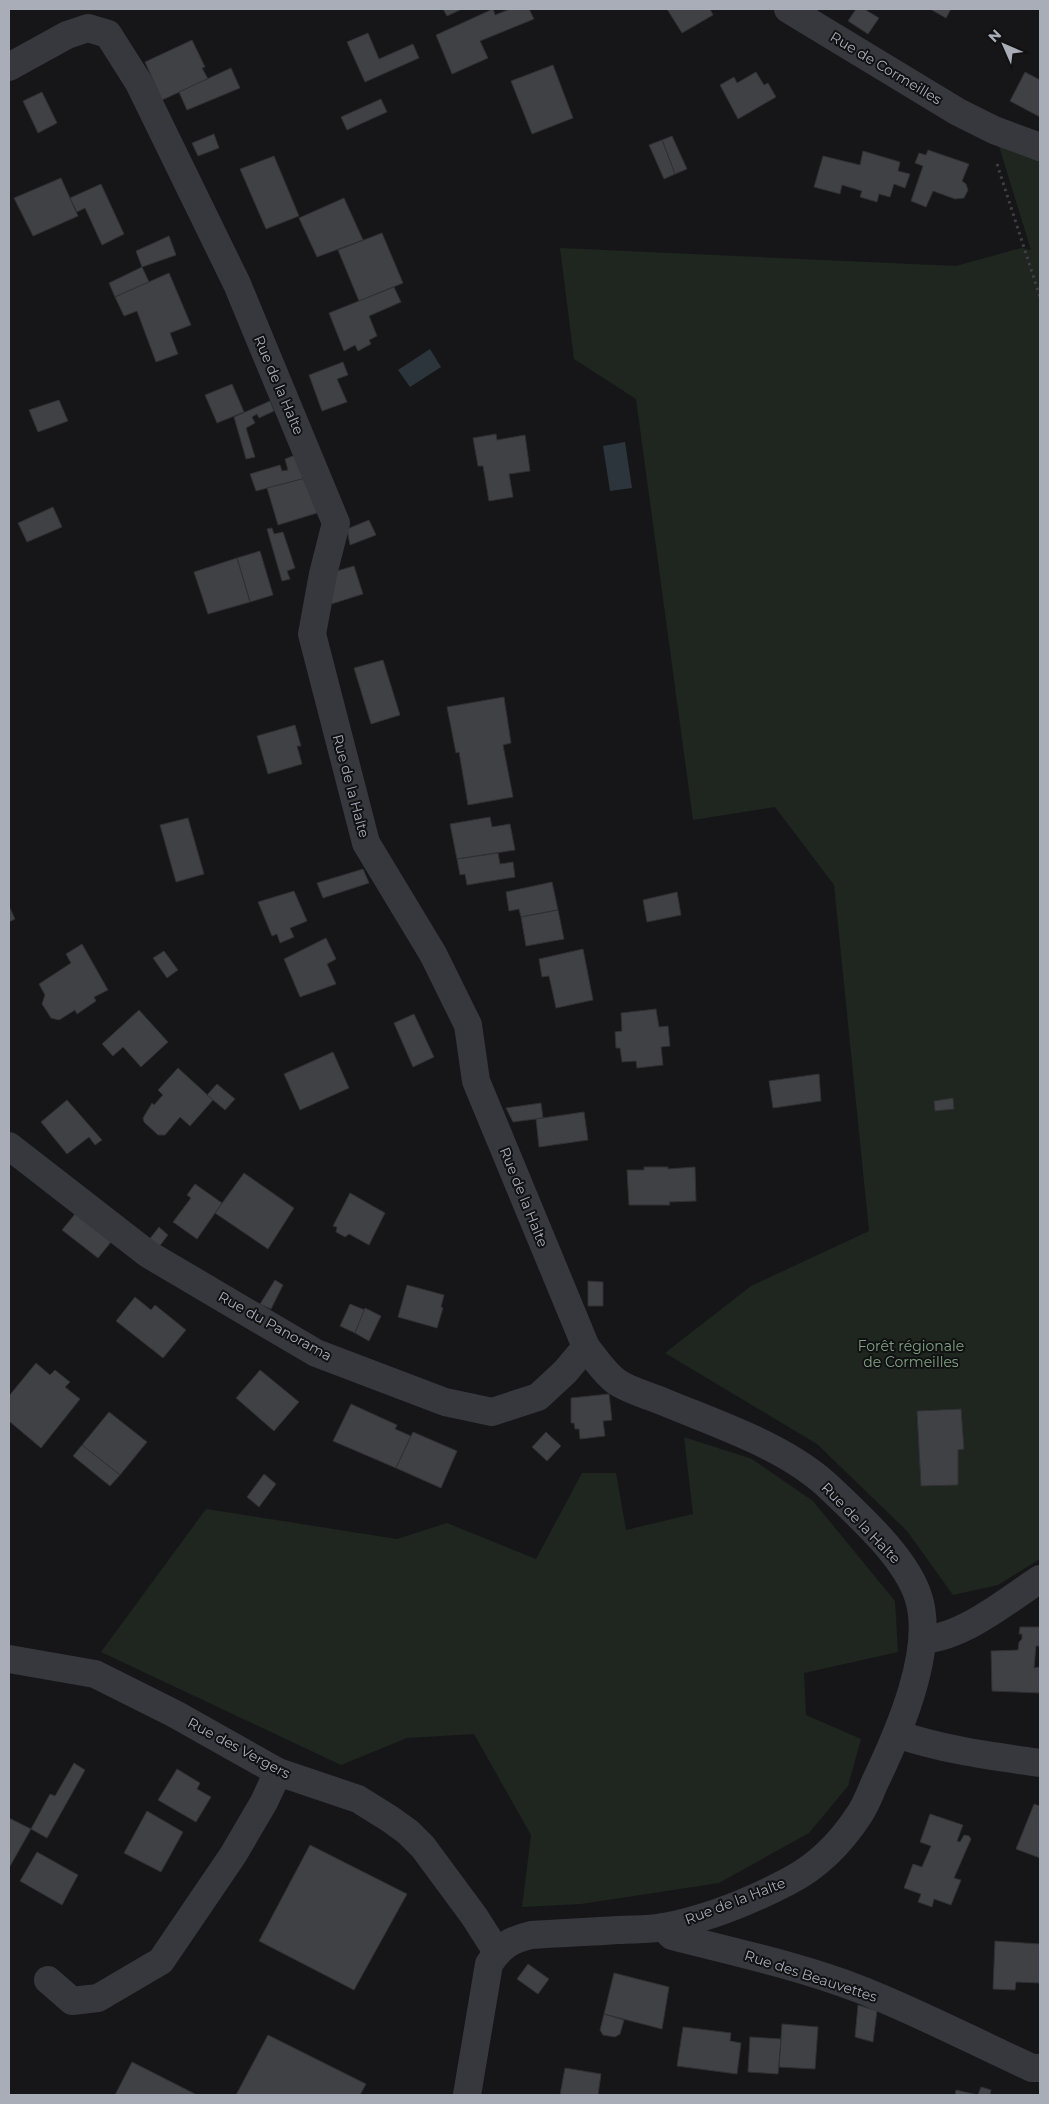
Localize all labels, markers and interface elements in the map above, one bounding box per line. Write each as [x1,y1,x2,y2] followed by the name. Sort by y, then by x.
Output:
[979,20,1029,70] north arrow
[984,25,1005,46] text: N
[827,28,945,109] street label: Rue de Cormeilles
[250,333,308,437] street label: Rue de la Halte
[329,732,373,840] street label: Rue de la Halte
[496,1144,552,1250] street label: Rue de la Halte
[215,1287,335,1365] street label: Rue du Panorama
[858,1337,964,1371] park label: Forêt régionale de Cormeilles
[818,1479,904,1567] street label: Rue de la Halte
[185,1713,293,1783] street label: Rue des Vergers
[682,1874,788,1928] street label: Rue de la Halte
[742,1946,880,2006] street label: Rue des Beauvettes

